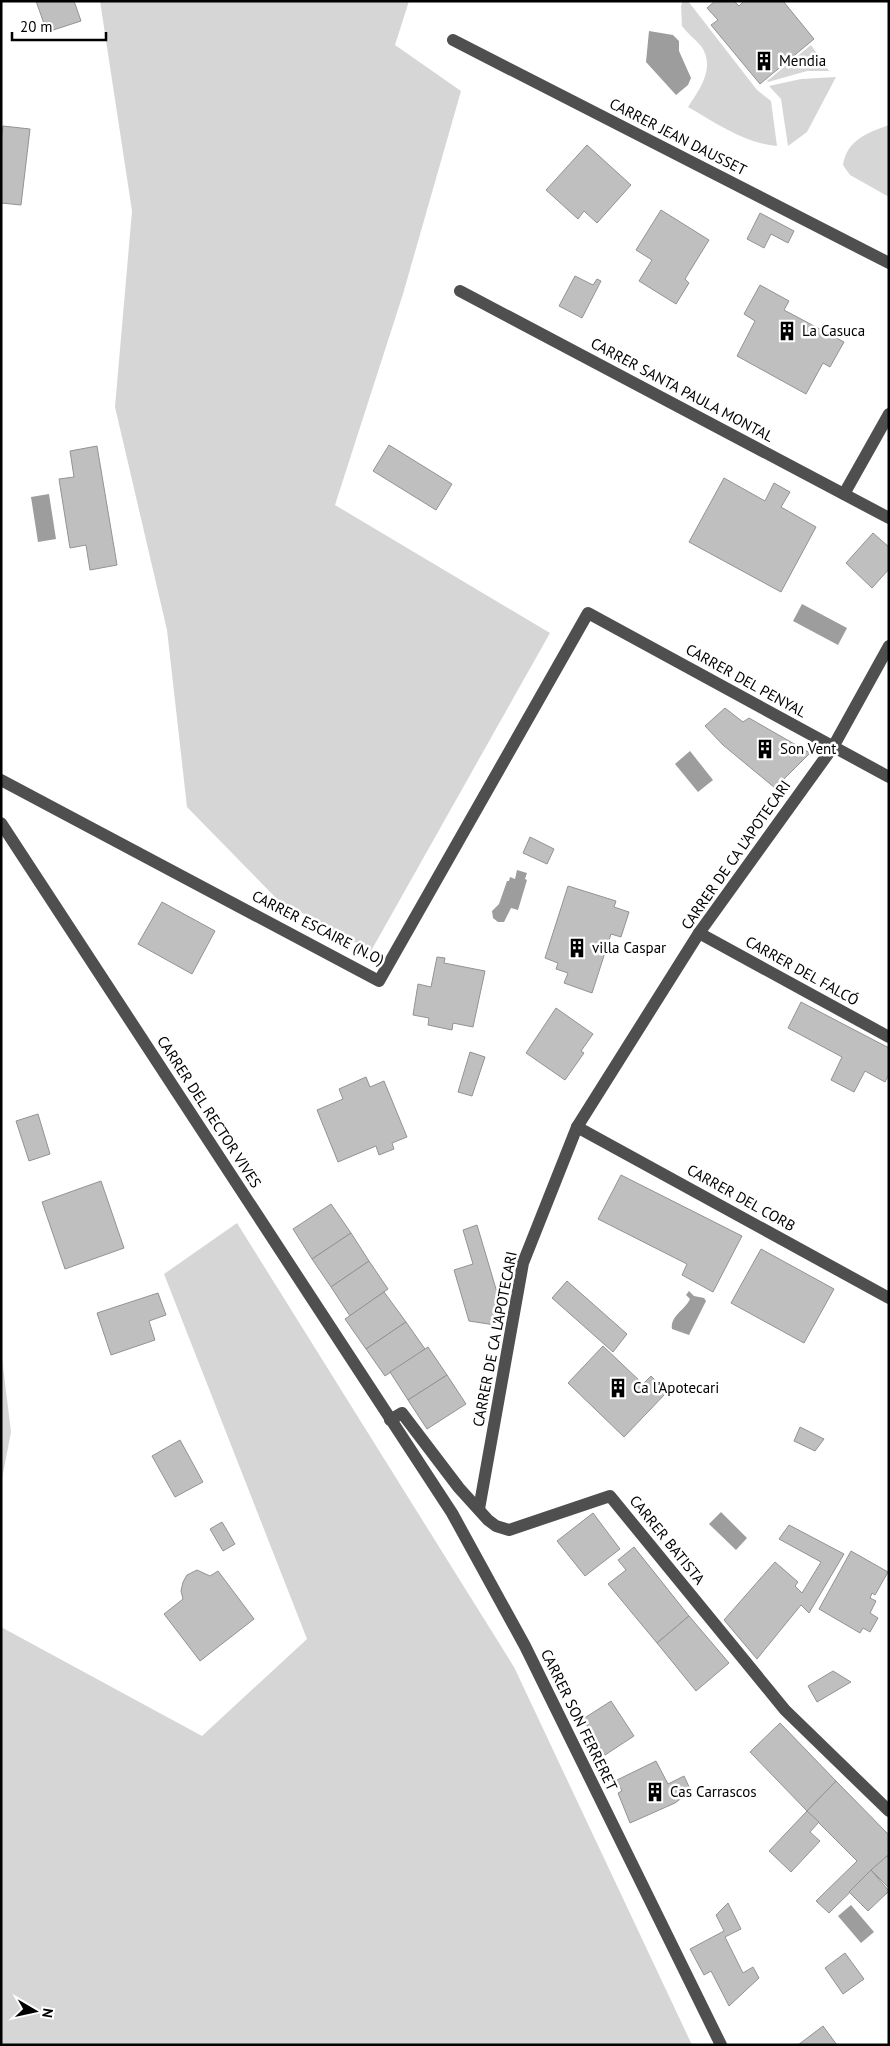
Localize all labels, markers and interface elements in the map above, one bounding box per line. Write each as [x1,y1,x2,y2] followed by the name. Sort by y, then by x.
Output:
[12,10,106,42] scale bar
[20,17,53,36] text: 20 m
[753,50,775,72] building icon: Mendia
[779,51,826,70] place label: Mendia
[607,94,751,180] street label: CARRER JEAN DAUSSET
[776,320,798,342] building icon: La Casuca
[802,321,865,340] place label: La Casuca
[588,333,777,446] street label: CARRER SANTA PAULA MONTAL
[683,639,810,722] street label: CARRER DEL PENYAL
[754,738,776,760] building icon: Son Vent
[780,739,836,758] place label: Son Vent
[677,776,794,933] street label: CARRER DE CA L'APOTECARI
[249,886,388,969] street label: CARRER ESCAIRE (N.O)
[742,932,862,1010] street label: CARRER DEL FALCÓ
[566,937,588,959] building icon: villa Caspar
[592,938,666,957] place label: villa Caspar
[153,1032,266,1191] street label: CARRER DEL RECTOR VIVES
[684,1160,799,1235] street label: CARRER DEL CORB
[468,1250,521,1428] street label: CARRER DE CA L'APOTECARI
[607,1377,629,1399] building icon: Ca l'Apotecari
[633,1378,719,1397] place label: Ca l'Apotecari
[626,1491,709,1588] street label: CARRER BATISTA
[537,1646,622,1794] street label: CARRER SON FERRERET
[644,1781,666,1803] building icon: Cas Carrascos
[670,1782,757,1801] place label: Cas Carrascos
[10,1986,60,2036] north arrow
[38,2007,57,2019] text: N

